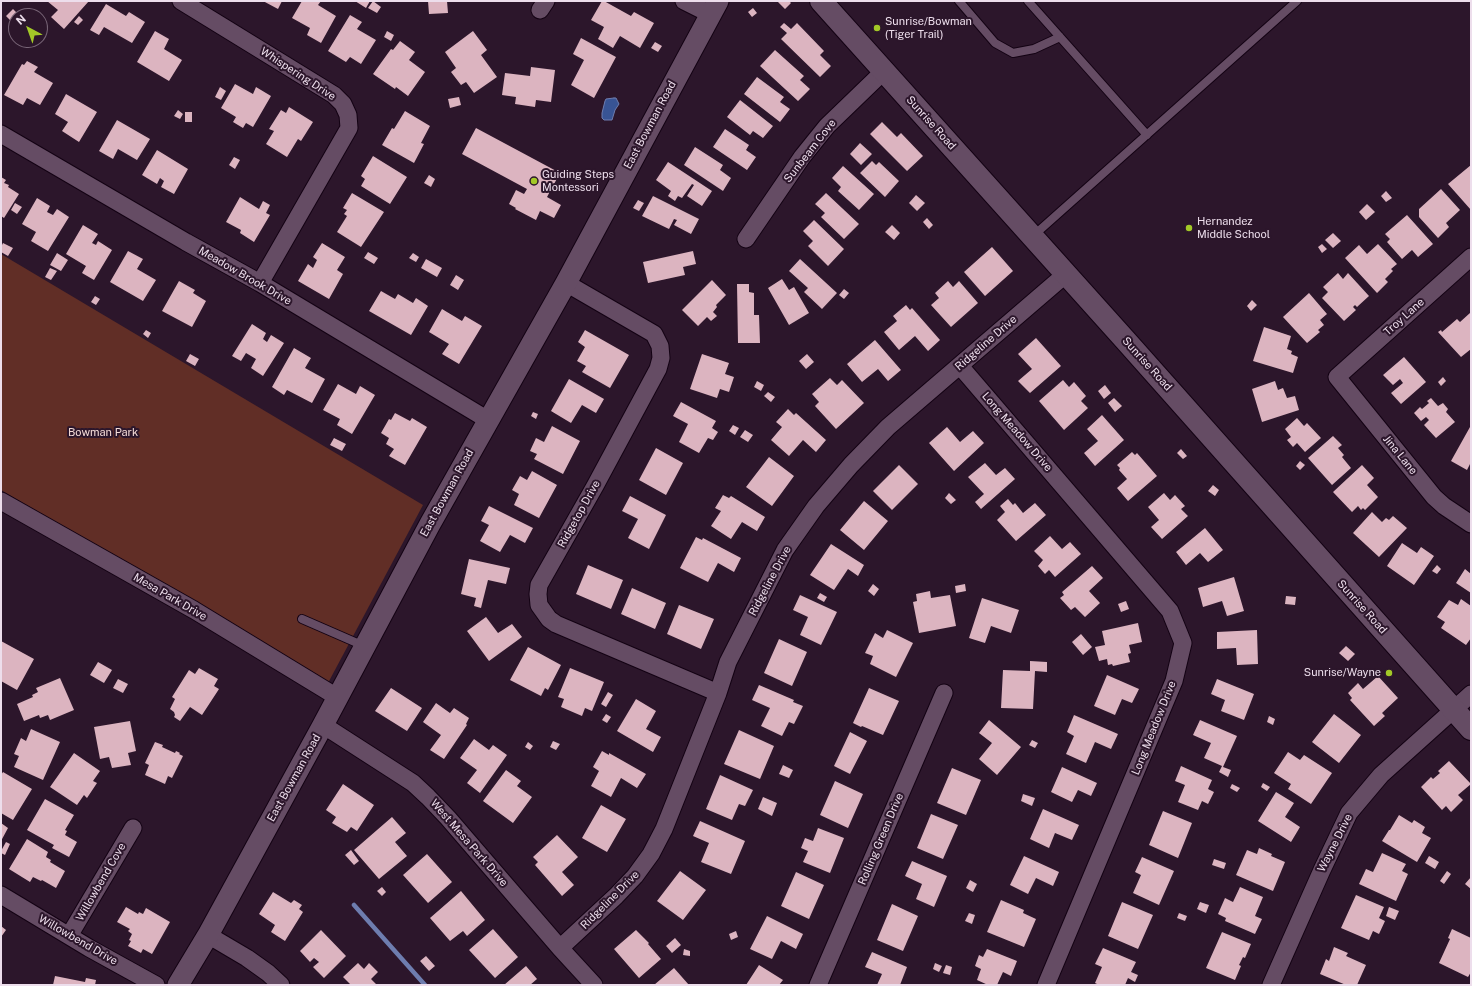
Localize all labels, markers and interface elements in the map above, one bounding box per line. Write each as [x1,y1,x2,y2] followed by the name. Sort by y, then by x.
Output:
[8,8,48,48] north arrow
[14,12,28,27] text: N
[885,15,972,41] place label: Sunrise/Bowman (Tiger Trail)
[872,23,882,33] marker: Sunrise/Bowman (Tiger Trail)
[258,45,338,103] street label: Whispering Drive
[621,79,679,171] street label: East Bowman Road
[903,93,959,153] street label: Sunrise Road
[781,117,839,185] street label: Sunbeam Cove
[542,168,614,194] place label: Guiding Steps Montessori
[529,176,539,186] marker: Guiding Steps Montessori
[1197,215,1270,241] place label: Hernandez Middle School
[1184,223,1194,233] marker: Hernandez Middle School
[196,244,294,308] street label: Meadow Brook Drive
[1381,295,1427,339] street label: Troy Lane
[953,313,1019,373] street label: Ridgeline Drive
[1119,334,1175,394] street label: Sunrise Road
[979,390,1055,474] street label: Long Meadow Drive
[68,426,138,440] park label: Bowman Park
[1380,433,1420,477] street label: Jina Lane
[417,447,477,539] street label: East Bowman Road
[555,478,603,550] street label: Ridgetop Drive
[746,544,794,618] street label: Ridgeline Drive
[131,571,209,623] street label: Mesa Park Drive
[1334,577,1390,637] street label: Sunrise Road
[1304,666,1381,680] place label: Sunrise/Wayne
[1384,668,1394,678] marker: Sunrise/Wayne
[1129,679,1179,777] street label: Long Meadow Drive
[264,732,324,824] street label: East Bowman Road
[856,791,906,887] street label: Rolling Green Drive
[428,797,510,889] street label: West Mesa Park Drive
[1315,812,1355,874] street label: Wayne Drive
[73,841,129,923] street label: Willowbend Cove
[578,868,642,932] street label: Ridgeline Drive
[36,912,120,968] street label: Willowbend Drive

